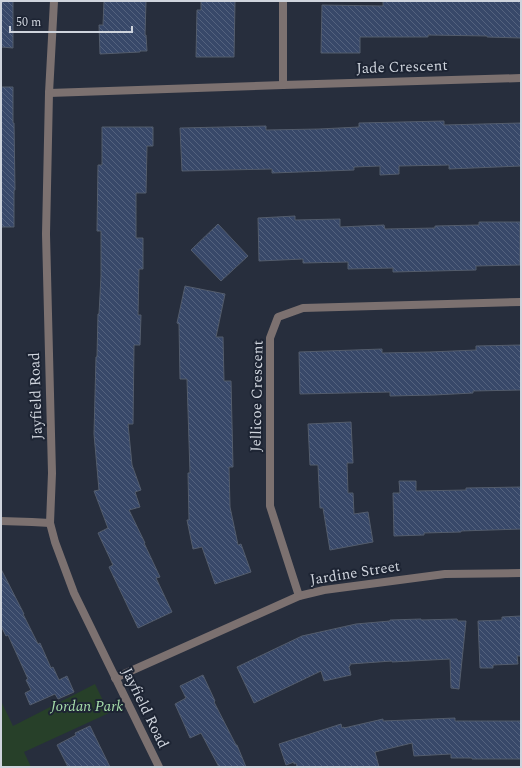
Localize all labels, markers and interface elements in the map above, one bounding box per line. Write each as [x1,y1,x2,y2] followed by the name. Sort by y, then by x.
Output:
[10,8,132,34] scale bar
[16,13,41,32] text: 50 m
[356,54,448,80] street label: Jade Crescent
[245,340,269,452] street label: Jellicoe Crescent
[23,352,49,440] street label: Jayfield Road
[308,555,402,591] street label: Jardine Street
[116,664,174,752] street label: Jayfield Road
[50,695,123,718] park label: Jordan Park

